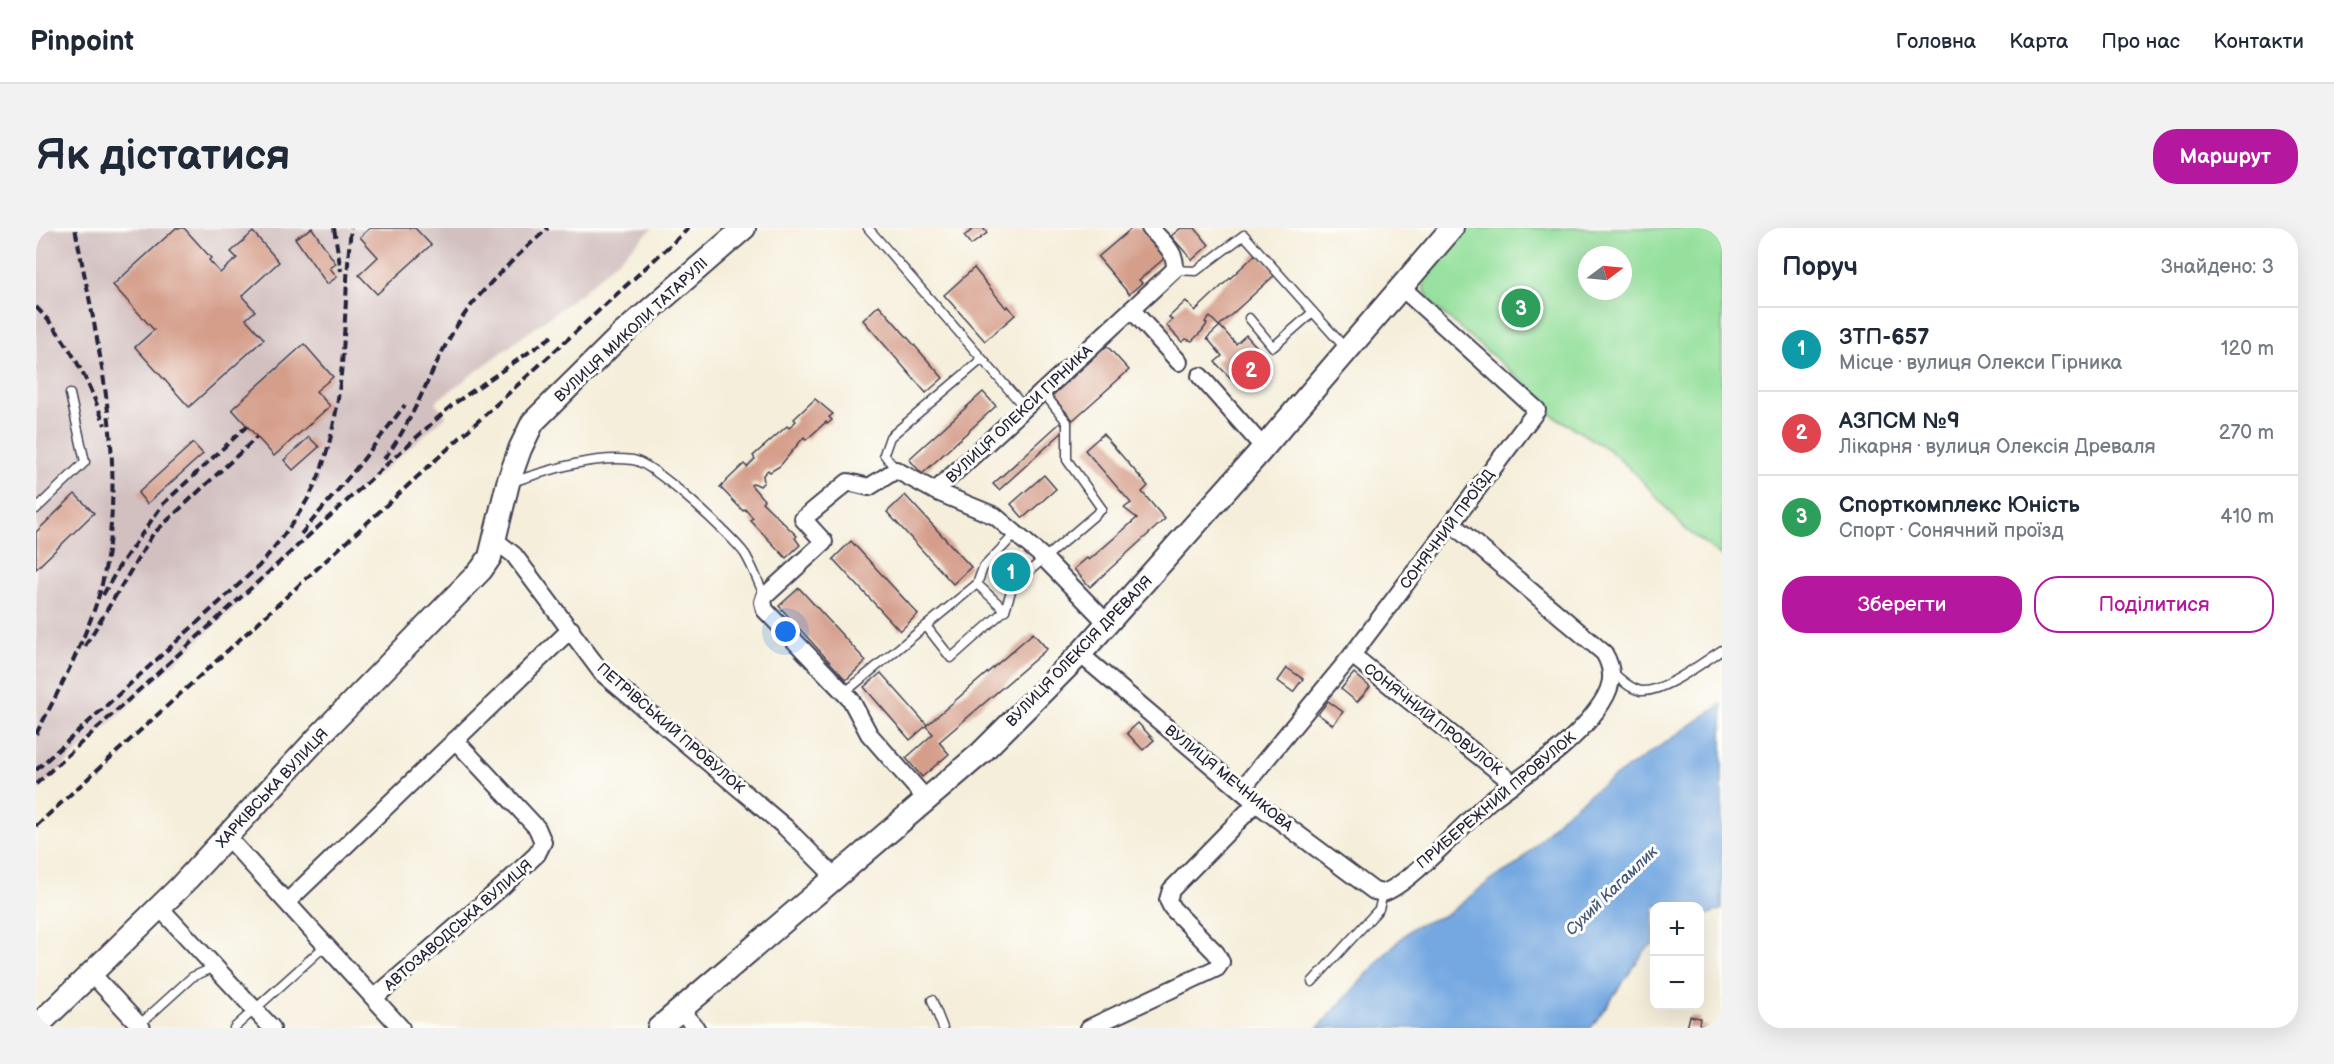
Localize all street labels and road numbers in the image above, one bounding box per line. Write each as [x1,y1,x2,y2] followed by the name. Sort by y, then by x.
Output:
[551,254,712,407] street label: ВУЛИЦЯ МИКОЛИ ТАТАРУЛІ
[942,341,1097,487] street label: ВУЛИЦЯ ОЛЕКСИ ГІРНИКА
[1396,465,1499,593] street label: СОНЯЧНИЙ ПРОЇЗД
[1002,572,1157,731] street label: ВУЛИЦЯ ОЛЕКСІЯ ДРЕВАЛЯ
[593,659,749,798] street label: ПЕТРІВСЬКИЙ ПРОВУЛОК
[1360,659,1506,780] street label: СОНЯЧНИЙ ПРОВУЛОК
[1161,721,1297,836] street label: ВУЛИЦЯ МЕЧНИКОВА
[212,725,332,852] street label: ХАРКІВСЬКА ВУЛИЦЯ
[1413,728,1580,873] street label: ПРИБЕРЕЖНИЙ ПРОВУЛОК
[379,856,536,996] street label: АВТОЗАВОДСЬКА ВУЛИЦЯ

